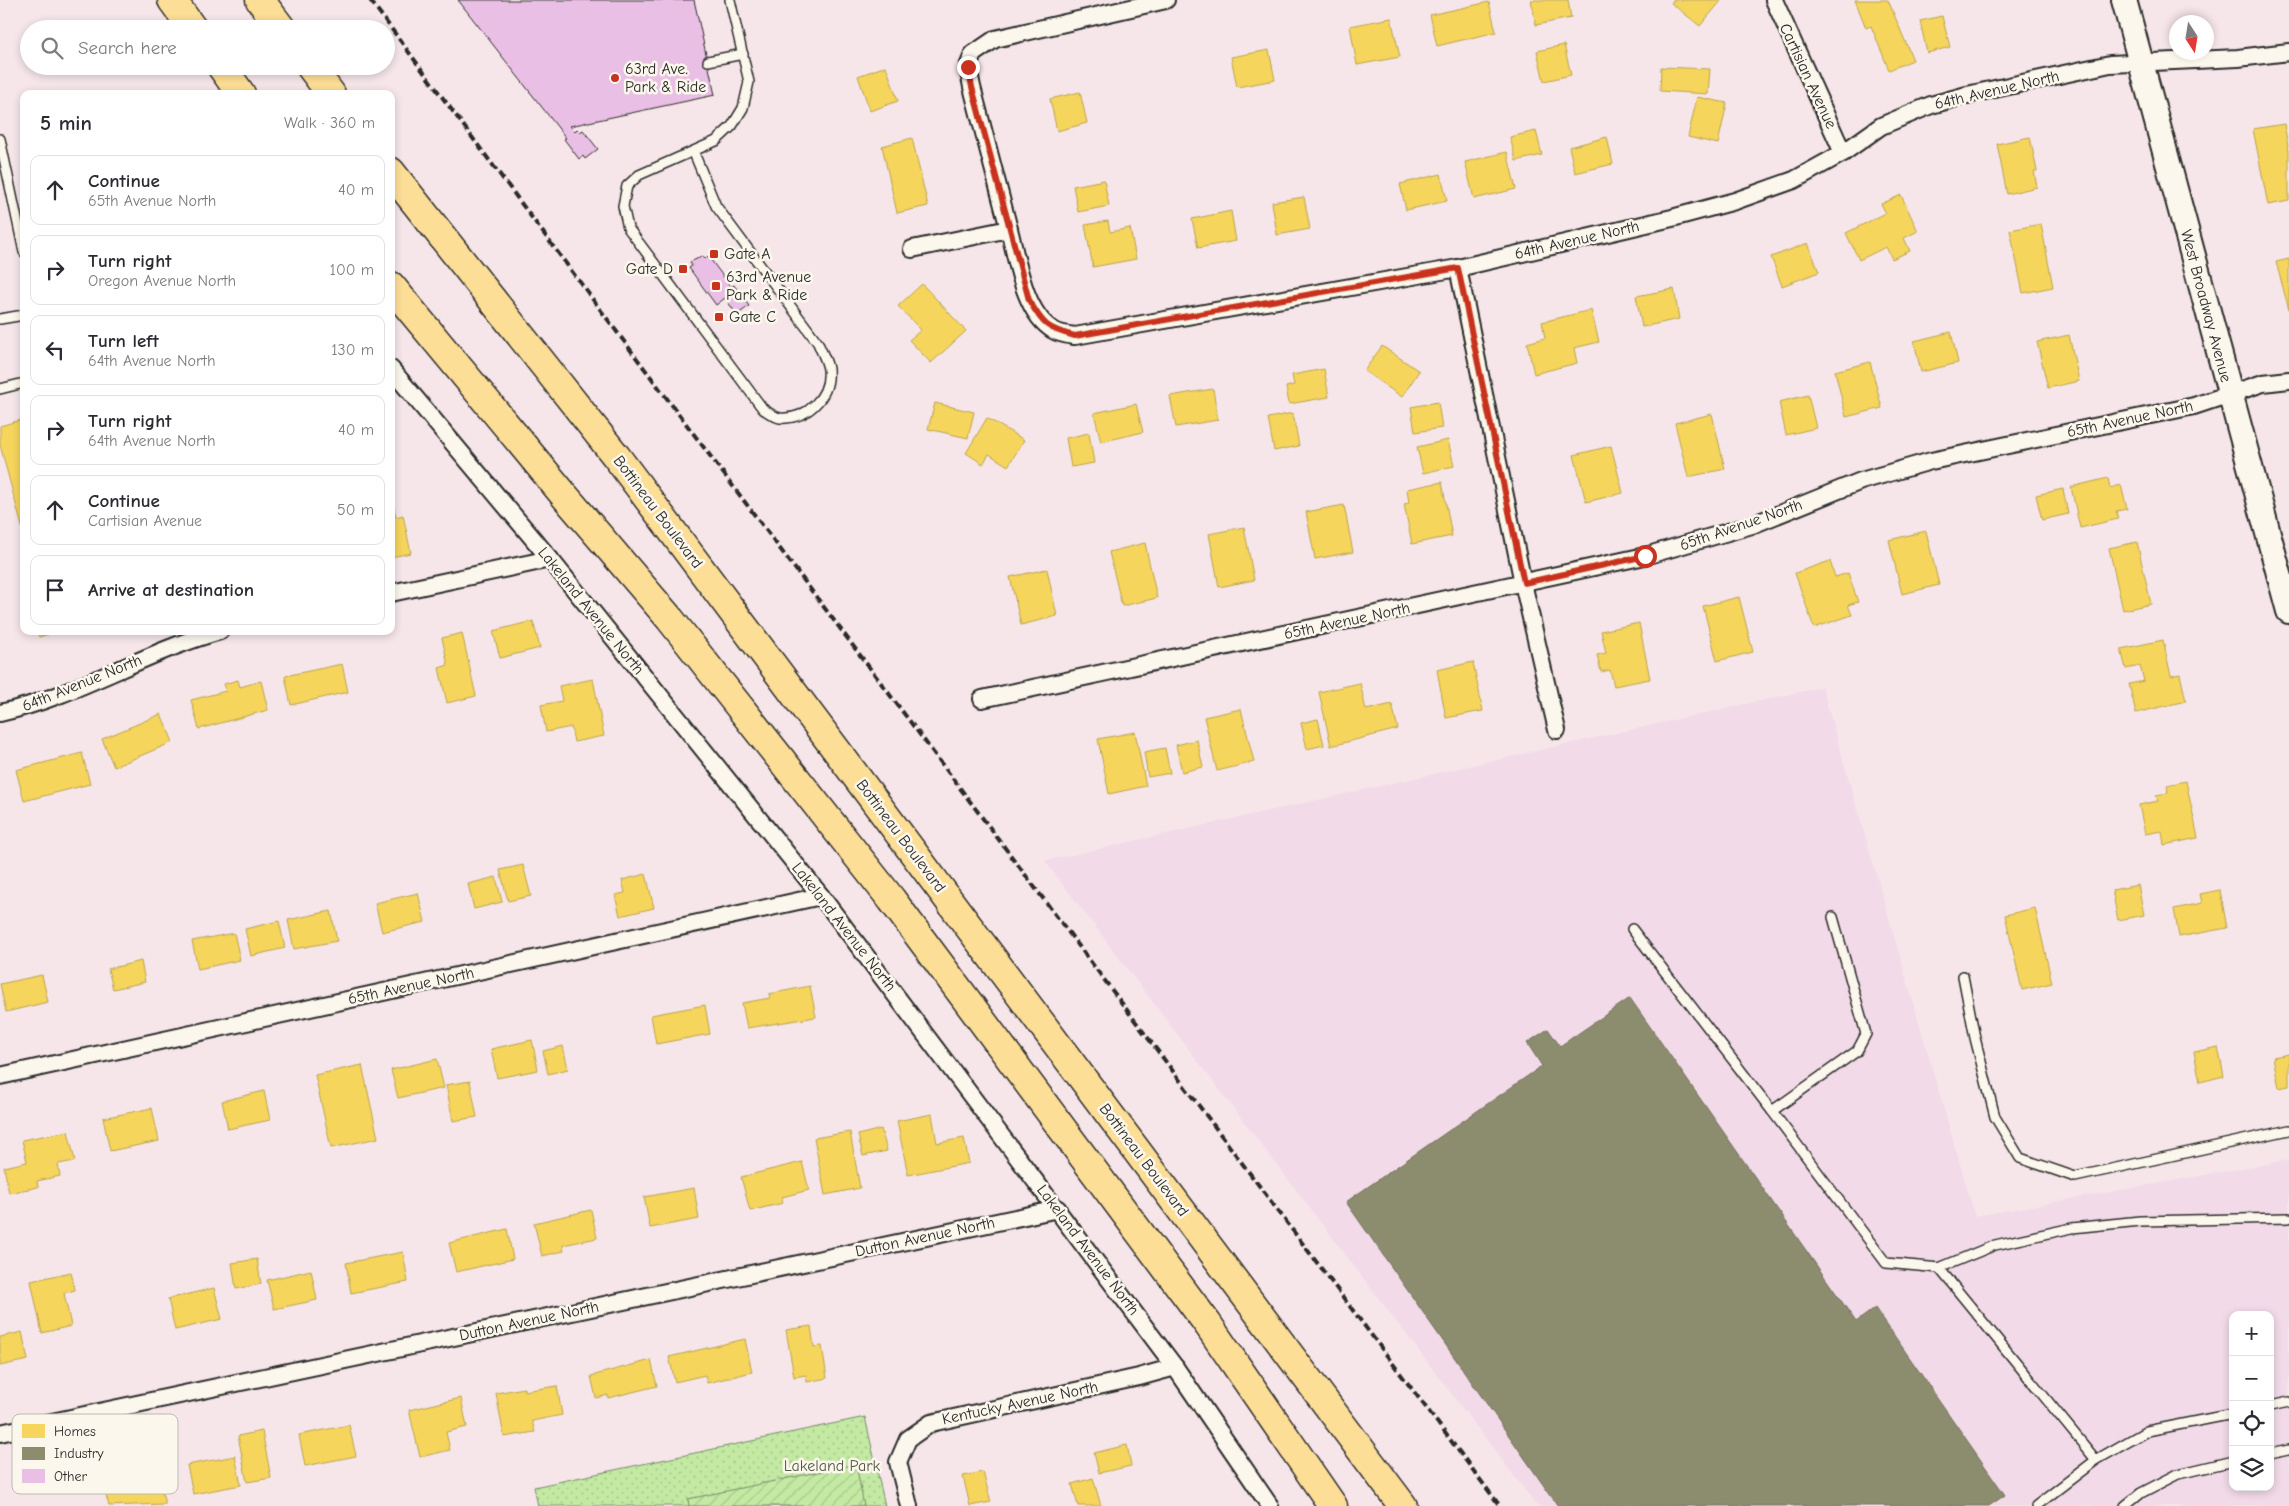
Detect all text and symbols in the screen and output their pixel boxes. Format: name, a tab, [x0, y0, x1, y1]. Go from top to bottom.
north arrow	[2169, 15, 2214, 60]
search box	[20, 20, 395, 75]
street label: Cartisian Avenue	[1776, 20, 1840, 132]
icon: search	[38, 34, 66, 62]
text: Search here	[78, 37, 177, 59]
route end	[957, 56, 980, 79]
place label: 63rd Ave. Park & Ride	[625, 60, 706, 96]
street label: 64th Avenue North	[1933, 67, 2061, 113]
marker: 63rd Ave. Park & Ride	[609, 72, 621, 84]
text: 5 min	[40, 111, 92, 135]
text: Walk · 360 m	[284, 114, 375, 132]
text: Continue	[88, 170, 160, 192]
icon: ahead	[41, 176, 69, 204]
text: 40 m	[338, 181, 374, 199]
text: 65th Avenue North	[88, 192, 216, 210]
street label: 64th Avenue North	[1513, 217, 1641, 263]
street label: West Broadway Avenue	[2177, 228, 2235, 384]
place label: Gate A	[724, 245, 770, 263]
marker: Gate A	[708, 248, 720, 260]
text: Turn right	[88, 250, 172, 272]
icon: right	[41, 256, 69, 284]
place label: Gate D	[626, 260, 673, 278]
text: 100 m	[330, 261, 374, 279]
marker: Gate D	[677, 263, 689, 275]
place label: 63rd Avenue Park & Ride	[726, 268, 811, 304]
text: Oregon Avenue North	[88, 272, 236, 290]
marker: 63rd Avenue Park & Ride	[710, 280, 722, 292]
place label: Gate C	[729, 308, 776, 326]
marker: Gate C	[713, 311, 725, 323]
text: Turn left	[88, 330, 159, 352]
icon: left	[41, 336, 69, 364]
text: 130 m	[331, 341, 374, 359]
text: 64th Avenue North	[88, 352, 215, 370]
street label: 65th Avenue North	[2065, 397, 2195, 441]
text: Turn right	[88, 410, 172, 432]
icon: right	[41, 416, 69, 444]
text: 40 m	[338, 421, 374, 439]
text: 64th Avenue North	[88, 432, 215, 450]
street label: Bottineau Boulevard	[610, 452, 706, 572]
text: Continue	[88, 490, 160, 512]
icon: ahead	[41, 496, 69, 524]
street label: 65th Avenue North	[1677, 496, 1805, 554]
text: 50 m	[337, 501, 374, 519]
text: Cartisian Avenue	[88, 512, 202, 530]
street label: Lakeland Avenue North	[534, 544, 648, 678]
route start	[1634, 545, 1657, 568]
icon: arrive	[41, 576, 69, 604]
text: Arrive at destination	[88, 579, 254, 601]
street label: 65th Avenue North	[1282, 599, 1412, 643]
street label: 64th Avenue North	[20, 651, 144, 715]
street label: Bottineau Boulevard	[853, 776, 949, 896]
street label: Lakeland Avenue North	[788, 859, 900, 995]
street label: 65th Avenue North	[346, 964, 476, 1008]
street label: Bottineau Boulevard	[1096, 1100, 1192, 1220]
street label: Lakeland Avenue North	[1033, 1181, 1143, 1319]
street label: Dutton Avenue North	[854, 1213, 996, 1261]
street label: Dutton Avenue North	[458, 1297, 600, 1345]
map controls	[2229, 1311, 2274, 1491]
button: +	[2229, 1311, 2274, 1356]
button: −	[2229, 1356, 2274, 1401]
street label: Kentucky Avenue North	[940, 1378, 1100, 1428]
button: locate	[2229, 1401, 2274, 1446]
legend	[12, 1414, 178, 1494]
text: Homes	[54, 1423, 96, 1440]
text: Industry	[54, 1445, 104, 1462]
button: layers	[2229, 1446, 2274, 1491]
park label: Lakeland Park	[784, 1457, 880, 1475]
text: Other	[54, 1468, 88, 1485]

